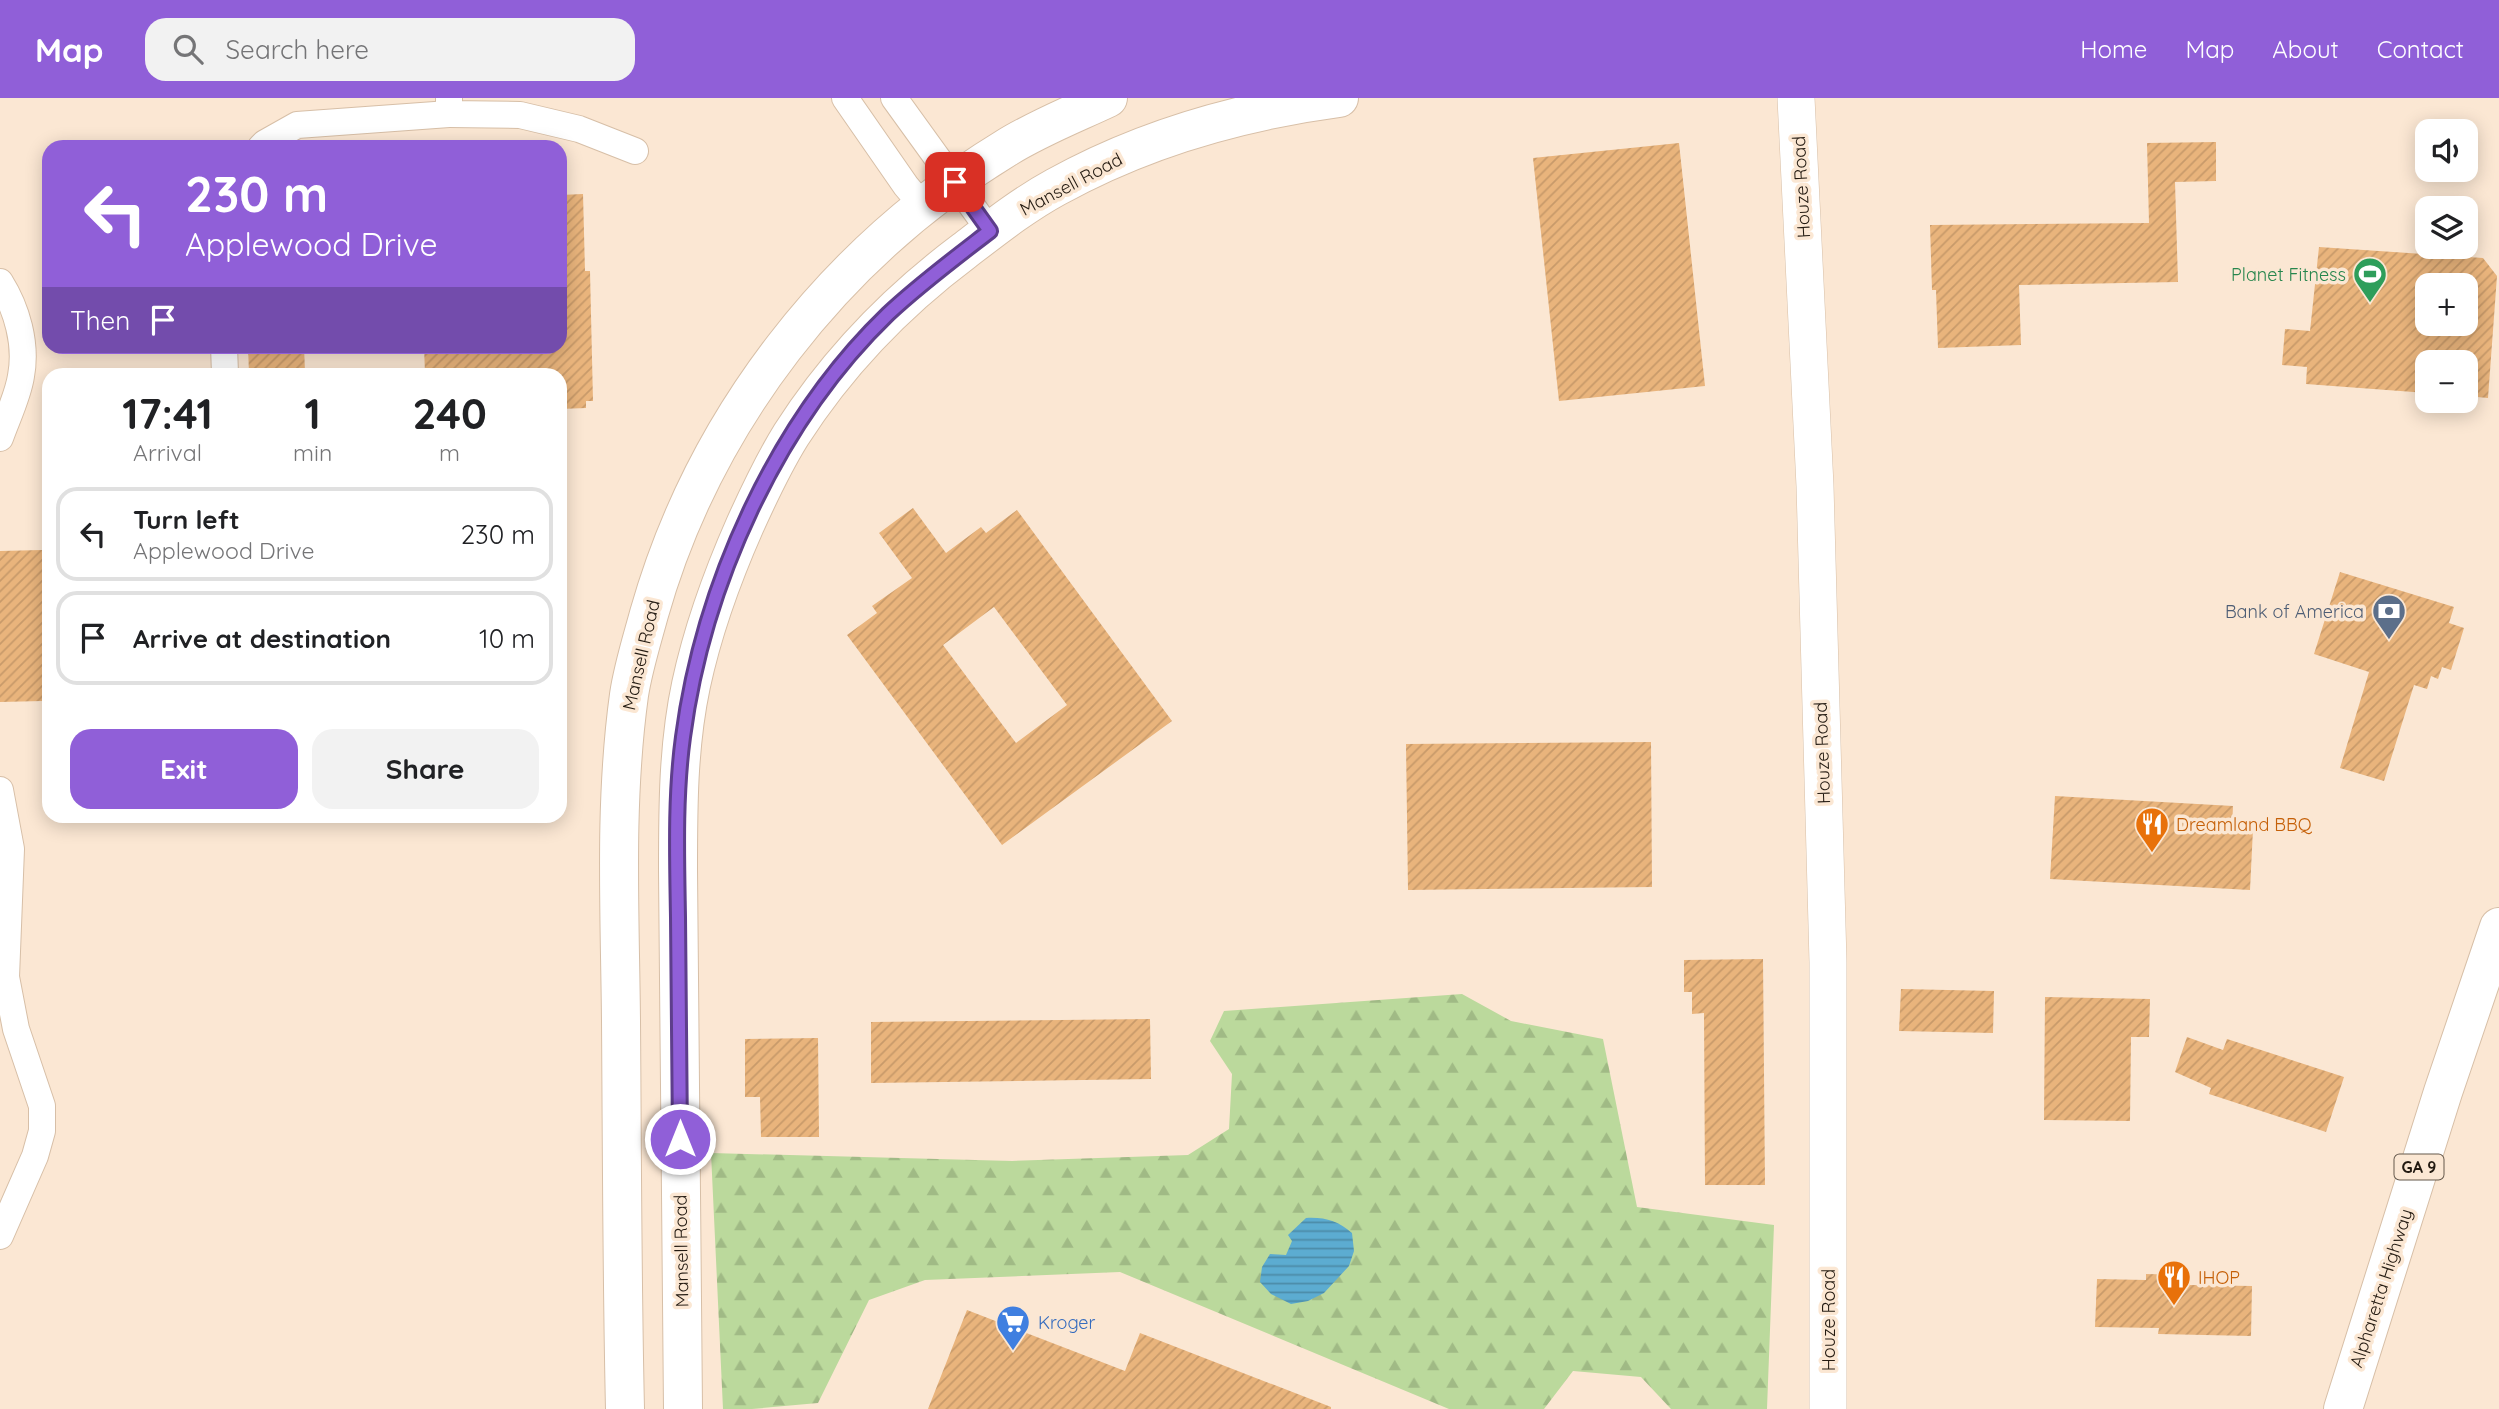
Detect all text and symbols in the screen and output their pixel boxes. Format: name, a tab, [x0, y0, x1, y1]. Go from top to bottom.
search box	[145, 18, 635, 81]
text: Map	[35, 29, 103, 70]
icon: search	[169, 30, 207, 68]
text: Search here	[225, 33, 369, 66]
text: Home	[2080, 34, 2147, 64]
text: Map	[2185, 34, 2234, 64]
text: About	[2272, 34, 2339, 64]
text: Contact	[2377, 34, 2464, 64]
map controls	[2415, 119, 2478, 413]
button: sound	[2415, 119, 2478, 182]
street label: Houze Road	[1787, 135, 1815, 239]
street label: Mansell Road	[1016, 147, 1126, 221]
pin	[925, 152, 985, 212]
text: 230 m	[185, 163, 328, 224]
icon: arrive	[936, 163, 974, 201]
icon: left	[70, 168, 161, 259]
button: layers	[2415, 196, 2478, 259]
text: Applewood Drive	[185, 224, 437, 264]
sports icon: Planet Fitness	[2351, 255, 2389, 304]
place label: Planet Fitness	[2231, 263, 2346, 286]
button: +	[2415, 273, 2478, 336]
icon: arrive	[144, 301, 182, 339]
text: Then	[70, 304, 130, 337]
button: −	[2415, 350, 2478, 413]
text: 17:41	[122, 387, 213, 440]
text: 1	[304, 387, 321, 440]
text: 240	[412, 387, 487, 440]
text: Arrival	[133, 438, 202, 467]
text: min	[293, 438, 332, 467]
text: m	[439, 438, 460, 467]
text: Turn left	[133, 503, 240, 536]
icon: left	[74, 515, 112, 553]
text: 230 m	[461, 518, 535, 551]
text: Applewood Drive	[133, 536, 314, 565]
bank icon: Bank of America	[2370, 592, 2408, 641]
street label: Mansell Road	[617, 598, 665, 712]
place label: Bank of America	[2225, 600, 2364, 623]
icon: arrive	[74, 619, 112, 657]
text: Arrive at destination	[133, 622, 391, 655]
text: 10 m	[479, 622, 535, 655]
street label: Houze Road	[1809, 701, 1835, 805]
button: Exit	[70, 729, 298, 809]
button: Share	[312, 729, 539, 809]
restaurant icon: Dreamland BBQ	[2133, 805, 2171, 854]
place label: Dreamland BBQ	[2176, 813, 2313, 836]
position arrow	[643, 1102, 717, 1176]
road number: GA 9	[2394, 1154, 2444, 1180]
street label: Mansell Road	[669, 1194, 693, 1308]
street label: Alpharetta Highway	[2344, 1206, 2418, 1370]
restaurant icon: IHOP	[2155, 1258, 2193, 1307]
place label: IHOP	[2198, 1266, 2240, 1289]
street label: Houze Road	[1817, 1269, 1840, 1371]
supermarket icon: Kroger	[994, 1303, 1032, 1352]
place label: Kroger	[1038, 1311, 1095, 1334]

